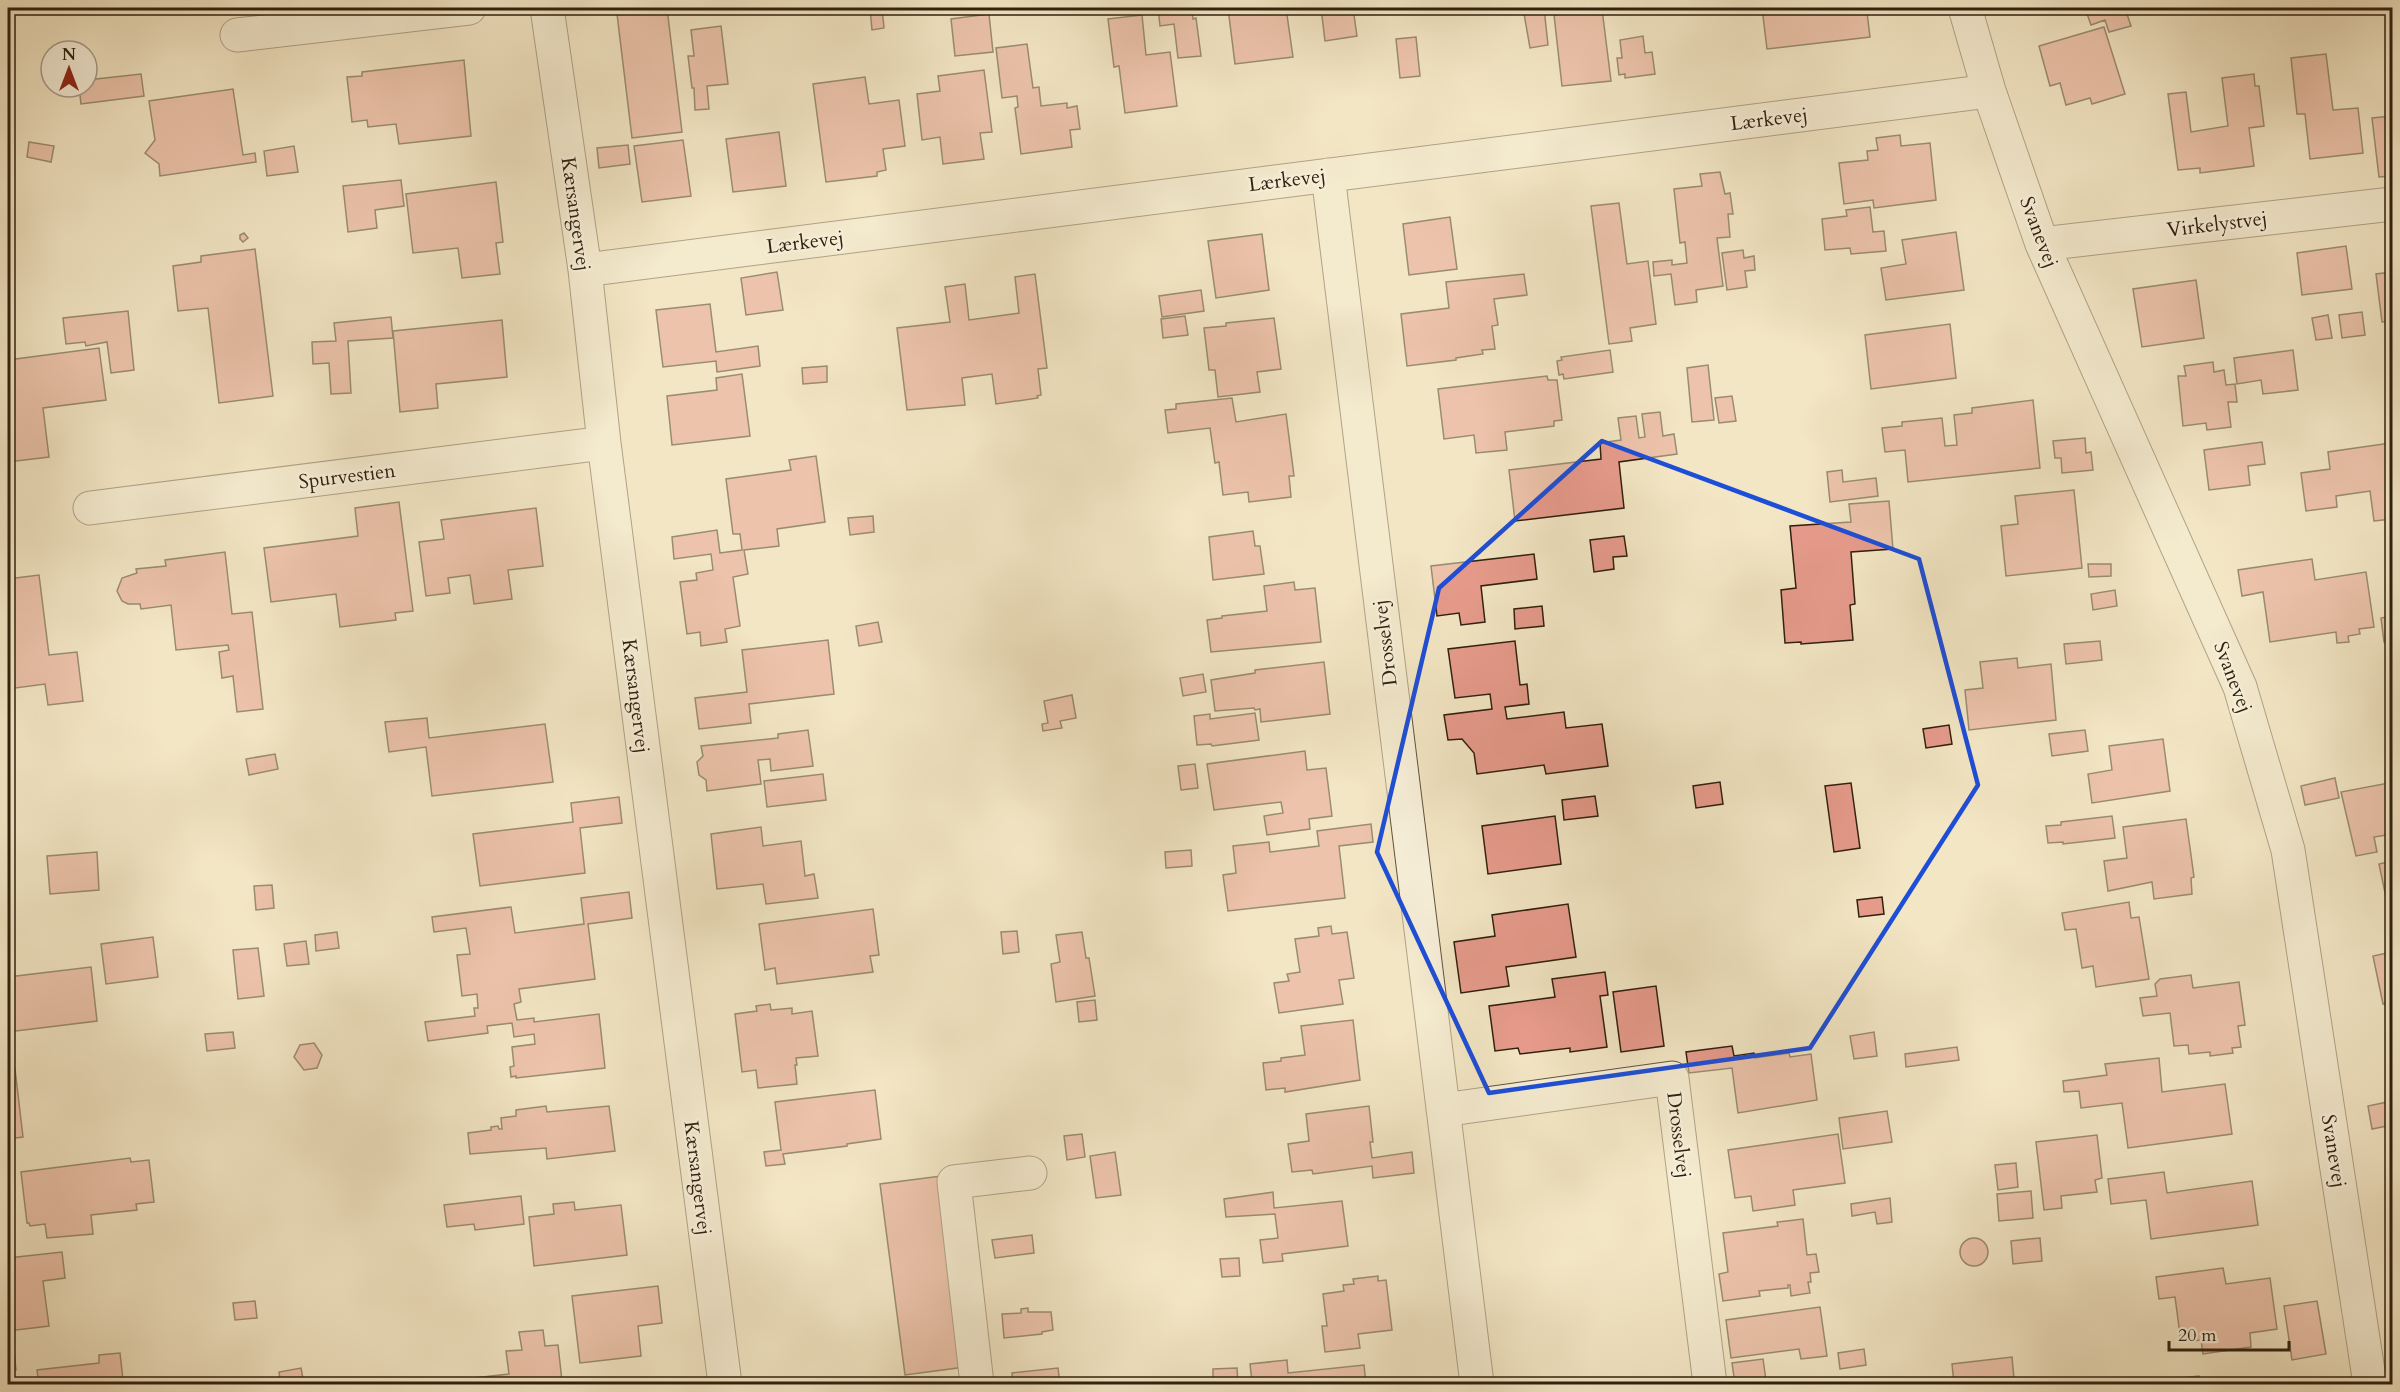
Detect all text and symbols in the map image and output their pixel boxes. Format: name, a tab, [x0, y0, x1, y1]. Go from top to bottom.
north arrow	[39, 39, 99, 99]
text: N	[62, 44, 76, 66]
street label: Lærkevej	[1729, 101, 1809, 137]
street label: Kærsangervej	[555, 155, 597, 273]
street label: Lærkevej	[1247, 162, 1327, 198]
street label: Svanevej	[2013, 193, 2065, 271]
street label: Virkelystvej	[2165, 204, 2269, 244]
street label: Lærkevej	[765, 224, 845, 260]
street label: Spurvestien	[297, 457, 398, 495]
street label: Drosselvej	[1366, 598, 1404, 688]
street label: Kærsangervej	[616, 637, 656, 755]
street label: Svanevej	[2207, 638, 2259, 716]
street label: Drosselvej	[1660, 1090, 1698, 1180]
street label: Svanevej	[2315, 1112, 2353, 1190]
street label: Kærsangervej	[678, 1119, 718, 1237]
scale bar	[2169, 1314, 2289, 1352]
text: 20 m	[2178, 1323, 2217, 1348]

